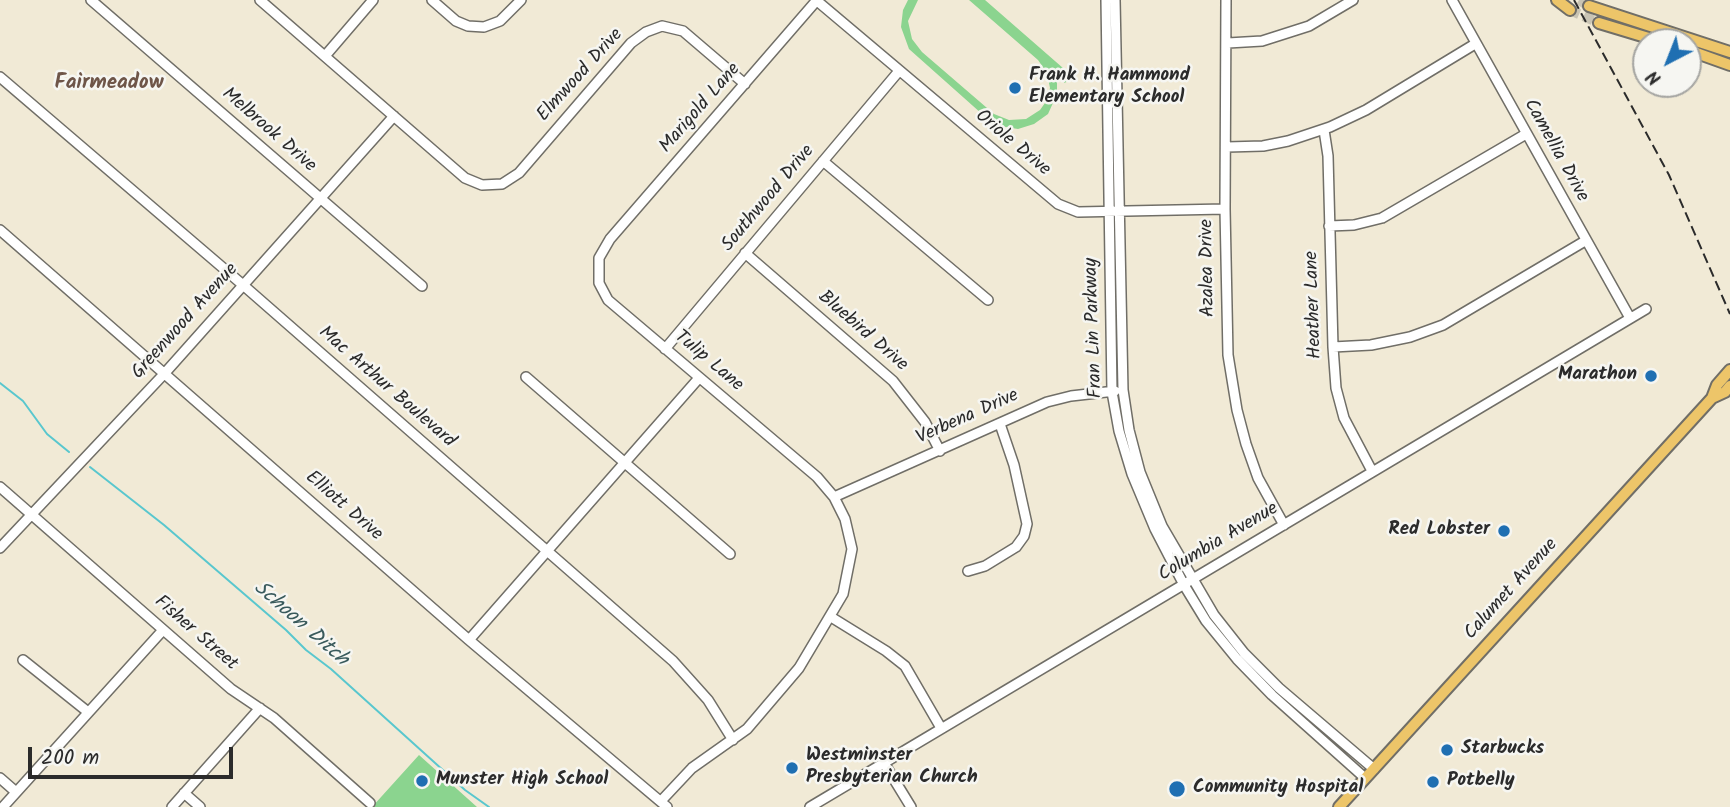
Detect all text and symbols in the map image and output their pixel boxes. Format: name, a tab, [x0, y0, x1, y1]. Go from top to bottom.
street label: Elmwood Drive	[533, 25, 629, 127]
north arrow	[1632, 28, 1702, 98]
street label: Marigold Lane	[656, 59, 746, 159]
text: N	[1640, 62, 1669, 92]
place label: Frank H. Hammond Elementary School	[1029, 66, 1190, 110]
district label: Fairmeadow	[54, 71, 164, 97]
marker: Frank H. Hammond Elementary School	[1007, 80, 1023, 96]
street label: Melbrook Drive	[216, 84, 320, 178]
street label: Camellia Drive	[1517, 96, 1593, 206]
street label: Oriole Drive	[970, 106, 1054, 182]
street label: Southwood Drive	[718, 141, 820, 257]
street label: Azalea Drive	[1197, 219, 1221, 317]
street label: Heather Lane	[1302, 251, 1328, 359]
street label: Fran Lin Parkway	[1081, 257, 1109, 399]
street label: Greenwood Avenue	[128, 259, 244, 385]
street label: Bluebird Drive	[812, 287, 912, 377]
street label: Mac Arthur Boulevard	[313, 322, 459, 454]
street label: Tulip Lane	[669, 327, 747, 397]
place label: Marathon	[1558, 365, 1637, 387]
marker: Marathon	[1643, 368, 1659, 384]
street label: Verbena Drive	[913, 385, 1023, 451]
street label: Elliott Drive	[299, 467, 387, 547]
street label: Columbia Avenue	[1155, 498, 1283, 588]
place label: Red Lobster	[1388, 520, 1490, 542]
marker: Red Lobster	[1496, 523, 1512, 539]
street label: Calumet Avenue	[1460, 535, 1564, 645]
water label: Schoon Ditch	[247, 577, 353, 673]
street label: Fisher Street	[149, 591, 241, 677]
scale bar	[32, 734, 236, 778]
place label: Starbucks	[1461, 739, 1544, 761]
text: 200 m	[41, 742, 99, 775]
marker: Starbucks	[1439, 742, 1455, 758]
place label: Westminster Presbyterian Church	[806, 746, 978, 790]
marker: Westminster Presbyterian Church	[784, 760, 800, 776]
place label: Munster High School	[436, 770, 608, 792]
place label: Potbelly	[1447, 771, 1515, 793]
marker: Munster High School	[414, 773, 430, 789]
marker: Potbelly	[1425, 774, 1441, 790]
place label: Community Hospital	[1193, 778, 1363, 800]
marker: Community Hospital	[1167, 779, 1187, 799]

